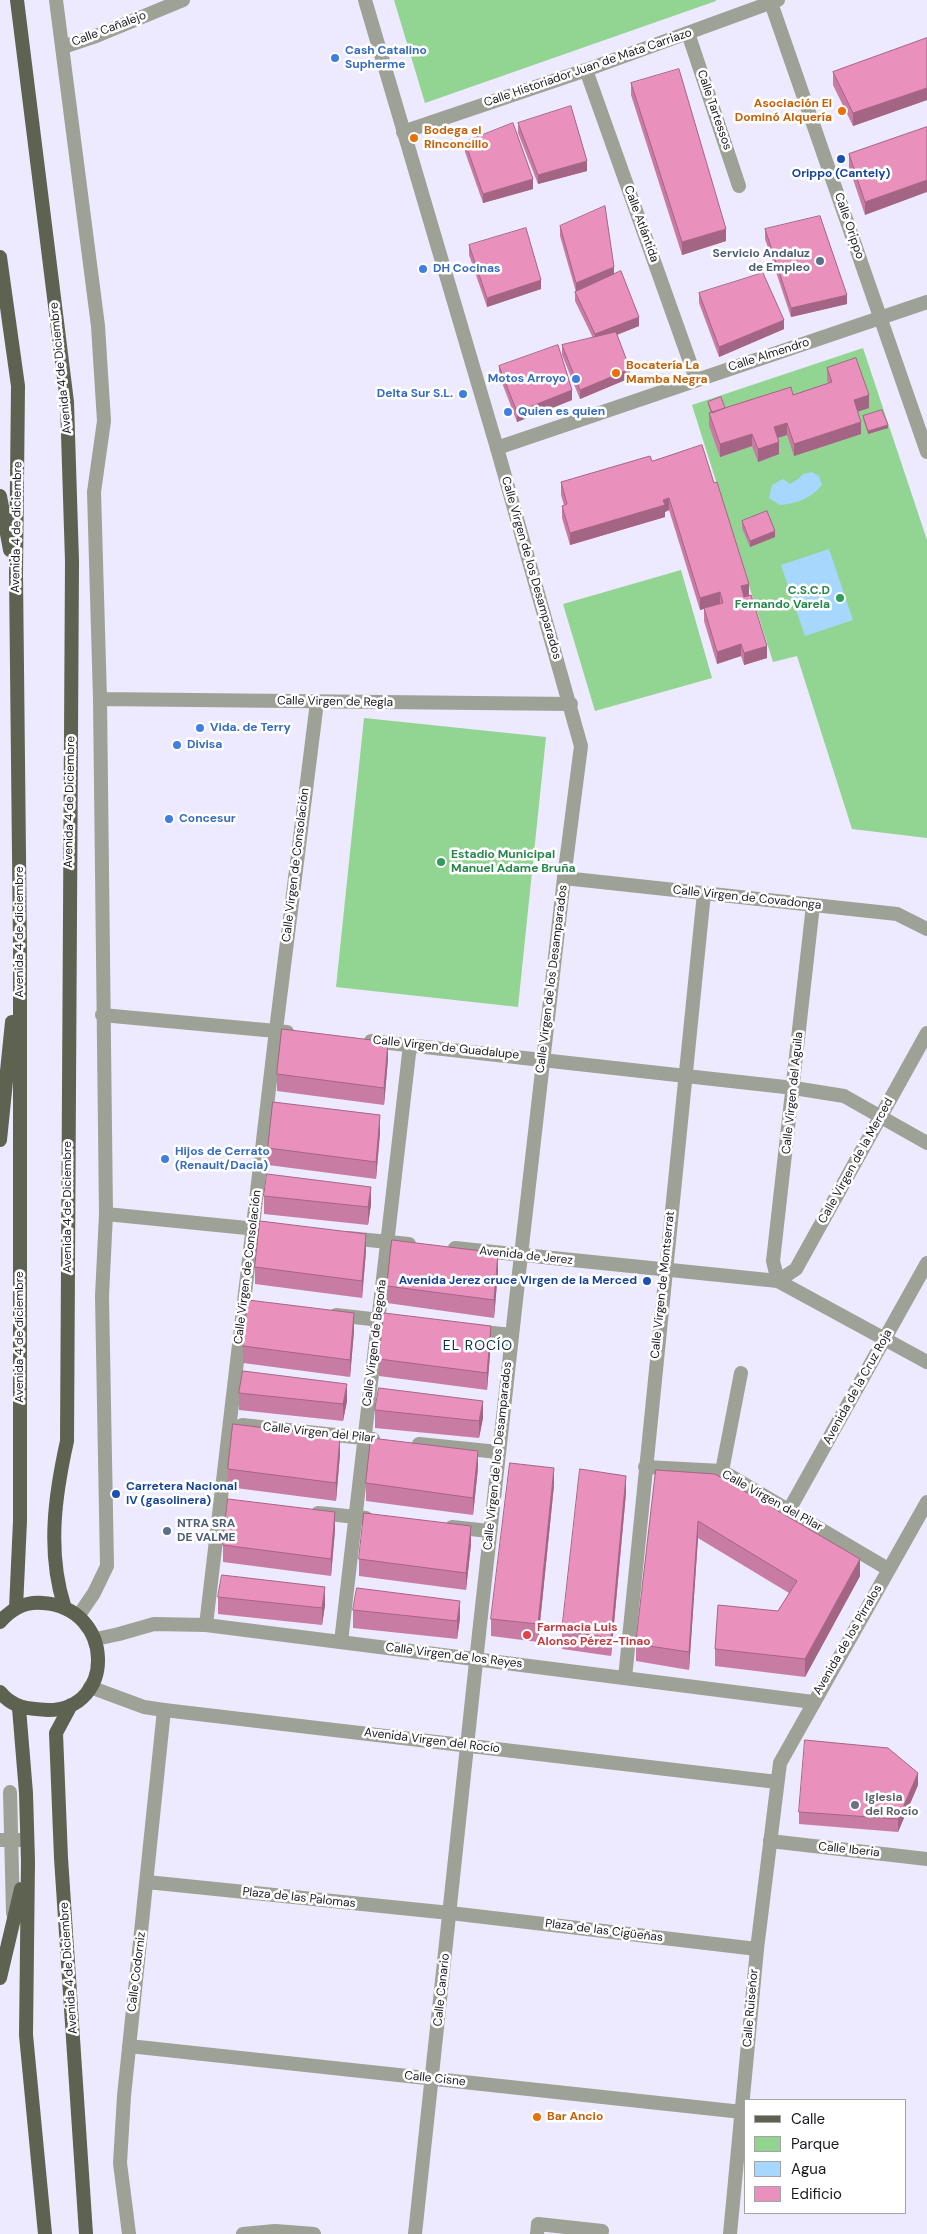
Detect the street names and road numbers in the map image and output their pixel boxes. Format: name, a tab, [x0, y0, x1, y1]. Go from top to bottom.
street label: Calle Cañalejo	[70, 8, 148, 50]
street label: Calle Historiador Juan de Mata Carriazo	[482, 26, 694, 110]
street label: Calle Tartessos	[694, 68, 734, 152]
street label: Calle Atlántida	[620, 184, 662, 264]
street label: Calle Orippo	[831, 191, 867, 261]
street label: Avenida 4 de Diciembre	[47, 302, 75, 434]
street label: Calle Almendro	[727, 335, 811, 375]
street label: Avenida 4 de diciembre	[9, 461, 25, 593]
street label: Calle Virgen de los Desamparados	[498, 475, 564, 661]
street label: Calle Virgen de Regla	[277, 694, 393, 710]
street label: Avenida 4 de Diciembre	[62, 736, 78, 868]
street label: Calle Virgen de Consolación	[279, 787, 313, 943]
street label: Avenida 4 de diciembre	[13, 866, 27, 998]
street label: Calle Virgen de Covadonga	[672, 883, 822, 913]
street label: Calle Virgen de los Desamparados	[533, 884, 571, 1074]
street label: Calle Virgen del Aguila	[779, 1031, 807, 1155]
street label: Calle Virgen de Guadalupe	[372, 1033, 520, 1063]
street label: Calle Virgen de la Merced	[815, 1096, 897, 1226]
street label: Avenida 4 de Diciembre	[61, 1141, 75, 1273]
street label: Calle Virgen de Consolación	[231, 1189, 265, 1345]
street label: Calle Virgen de Montserrat	[648, 1211, 678, 1359]
street label: Avenida de Jerez	[478, 1244, 574, 1268]
street label: Avenida 4 de diciembre	[13, 1271, 27, 1403]
street label: Calle Virgen de Begoña	[360, 1279, 390, 1407]
street label: Avenida de la Cruz Roja	[820, 1327, 896, 1447]
street label: Calle Virgen de los Desamparados	[481, 1361, 515, 1551]
street label: Calle Virgen del Pilar	[262, 1420, 376, 1446]
street label: Calle Virgen del Pilar	[719, 1467, 825, 1535]
street label: Avenida de los Pirralos	[811, 1582, 885, 1698]
street label: Calle Virgen de los Reyes	[385, 1640, 523, 1672]
street label: Avenida Virgen del Rocío	[363, 1726, 501, 1756]
street label: Calle Iberia	[818, 1840, 880, 1860]
street label: Plaza de las Palomas	[242, 1885, 356, 1911]
street label: Avenida 4 de Diciembre	[57, 1902, 81, 2034]
street label: Plaza de las Cigüeñas	[544, 1917, 664, 1945]
street label: Calle Codorniz	[125, 1931, 149, 2013]
street label: Calle Canario	[431, 1953, 453, 2027]
street label: Calle Ruiseñor	[740, 1968, 762, 2048]
street label: Calle Cisne	[404, 2069, 466, 2089]

